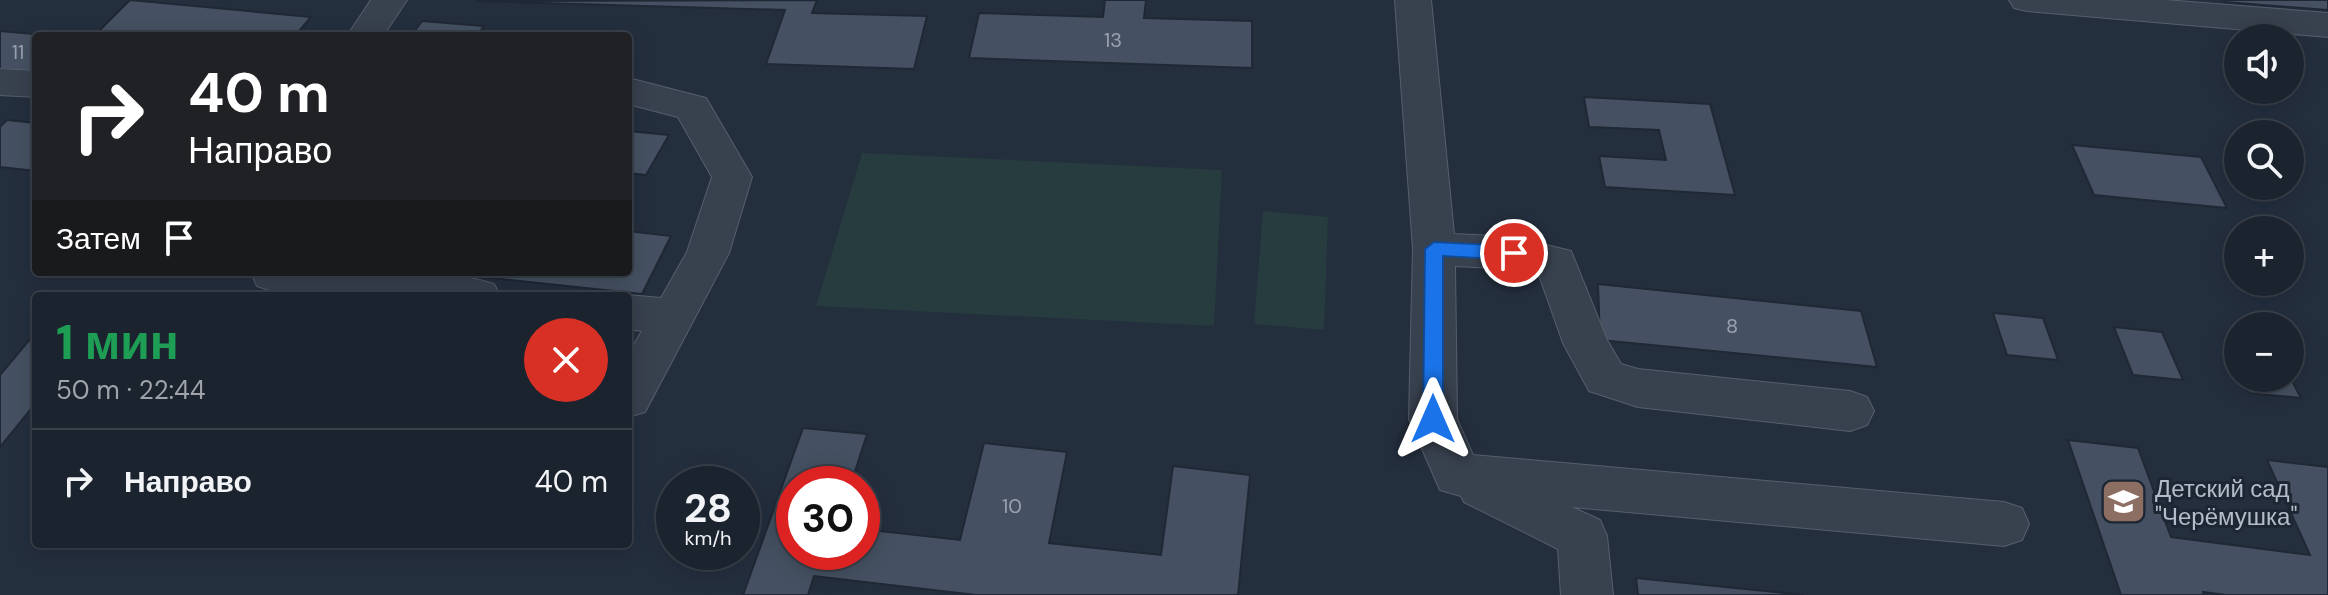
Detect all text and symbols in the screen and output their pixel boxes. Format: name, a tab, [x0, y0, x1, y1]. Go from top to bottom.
map controls	[2224, 24, 2304, 392]
button: sound	[2224, 24, 2304, 104]
house number: 13	[1104, 27, 1122, 53]
house number: 11	[12, 39, 24, 65]
text: 40 m	[188, 56, 330, 129]
icon: right	[56, 64, 160, 168]
button: search	[2224, 120, 2304, 200]
text: Направо	[188, 127, 332, 174]
icon: arrive	[157, 216, 201, 260]
button: +	[2224, 216, 2304, 296]
text: Затем	[56, 219, 141, 258]
pin	[1480, 219, 1548, 287]
icon: arrive	[1492, 231, 1536, 275]
text: 1 мин	[56, 311, 179, 374]
button: −	[2224, 312, 2304, 392]
house number: 8	[1726, 313, 1738, 339]
button: close	[524, 318, 608, 402]
text: 50 m · 22:44	[56, 373, 205, 407]
position arrow	[1391, 377, 1475, 461]
icon: right	[56, 459, 100, 503]
text: Направо	[124, 462, 252, 501]
text: 40 m	[535, 462, 608, 501]
speed limit sign: 30	[776, 466, 880, 570]
place label: Детский сад "Черёмушка"	[2155, 473, 2297, 532]
school or university icon: Детский сад "Черёмушка"	[2100, 478, 2148, 526]
text: 28	[684, 482, 732, 534]
house number: 10	[1002, 493, 1022, 519]
text: km/h	[684, 525, 732, 551]

